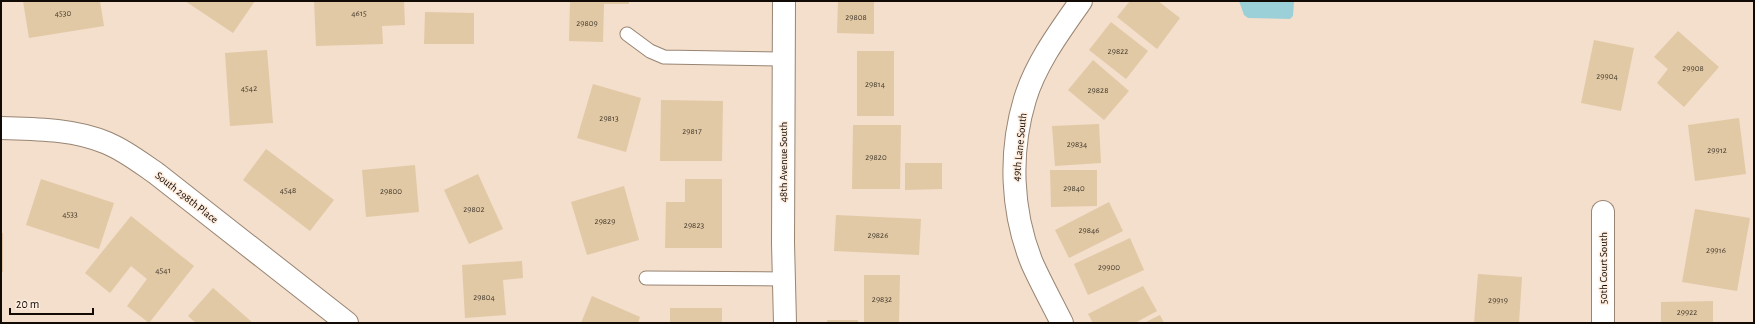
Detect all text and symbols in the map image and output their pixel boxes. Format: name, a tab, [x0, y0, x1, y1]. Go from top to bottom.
house number: 4530	[55, 9, 72, 18]
house number: 4615	[351, 9, 367, 18]
house number: 29808	[845, 13, 867, 22]
house number: 29809	[576, 19, 598, 28]
house number: 29822	[1108, 47, 1128, 56]
house number: 29908	[1682, 64, 1704, 73]
house number: 29904	[1596, 72, 1618, 81]
house number: 29814	[865, 80, 886, 89]
house number: 4542	[241, 84, 257, 93]
house number: 29828	[1088, 86, 1108, 95]
street label: 49th Lane South	[1010, 112, 1029, 182]
house number: 29813	[599, 114, 619, 123]
street label: 48th Avenue South	[778, 122, 789, 202]
house number: 29817	[682, 127, 702, 136]
house number: 29834	[1067, 140, 1088, 149]
house number: 29912	[1707, 146, 1727, 155]
house number: 29820	[865, 153, 887, 162]
street label: South 298th Place	[153, 170, 220, 225]
house number: 29840	[1063, 184, 1085, 193]
house number: 4548	[280, 186, 296, 195]
house number: 29800	[380, 187, 402, 196]
house number: 29802	[463, 205, 485, 214]
house number: 4533	[62, 210, 78, 219]
house number: 29829	[595, 217, 615, 226]
house number: 29823	[684, 221, 704, 230]
house number: 29846	[1078, 226, 1100, 235]
house number: 29826	[868, 231, 888, 240]
street label: 50th Court South	[1598, 232, 1609, 304]
house number: 29916	[1706, 246, 1726, 255]
house number: 29900	[1098, 263, 1120, 272]
house number: 4541	[155, 266, 171, 275]
scale bar	[10, 290, 93, 316]
house number: 29804	[473, 293, 495, 302]
house number: 29832	[872, 295, 892, 304]
house number: 29919	[1488, 296, 1508, 305]
text: 20 m	[16, 298, 39, 310]
house number: 29922	[1677, 308, 1697, 317]

